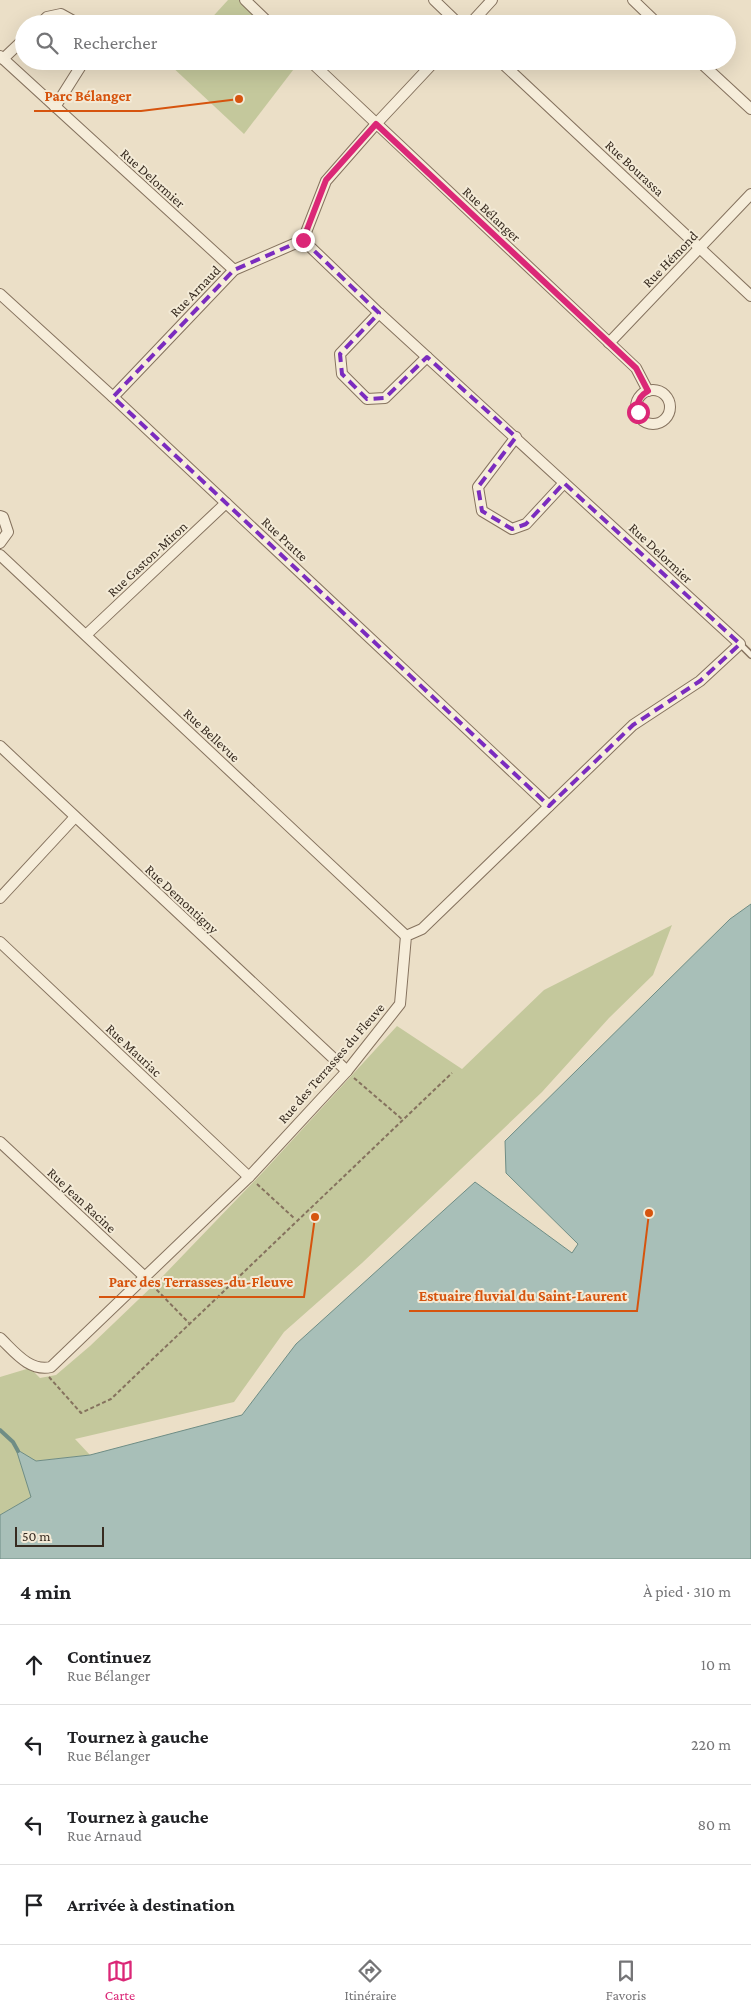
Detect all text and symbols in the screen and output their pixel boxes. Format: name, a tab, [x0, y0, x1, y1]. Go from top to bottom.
search box	[15, 15, 736, 70]
icon: search	[33, 29, 61, 57]
text: Rechercher	[73, 32, 157, 53]
callout: Parc Bélanger	[34, 81, 141, 111]
text: Parc Bélanger	[44, 88, 132, 104]
street label: Rue Bourassa	[602, 137, 668, 200]
street label: Rue Delormier	[118, 145, 188, 211]
street label: Rue Bélanger	[460, 183, 524, 245]
street label: Rue Hémond	[639, 227, 701, 291]
route end	[292, 229, 315, 252]
street label: Rue Arnaud	[166, 261, 224, 320]
route start	[627, 401, 650, 424]
street label: Rue Pratte	[259, 514, 311, 564]
street label: Rue Gaston-Miron	[104, 518, 191, 600]
street label: Rue Delormier	[626, 520, 696, 586]
street label: Rue Bellevue	[181, 705, 243, 765]
street label: Rue Demontigny	[142, 861, 222, 937]
street label: Rue des Terrasses du Fleuve	[274, 1000, 388, 1126]
street label: Rue Mauriac	[103, 1020, 165, 1080]
street label: Rue Jean Racine	[44, 1164, 120, 1236]
callout: Parc des Terrasses-du-Fleuve	[99, 1267, 304, 1297]
text: Parc des Terrasses-du-Fleuve	[109, 1274, 293, 1290]
callout: Estuaire fluvial du Saint-Laurent	[409, 1281, 637, 1311]
text: Estuaire fluvial du Saint-Laurent	[419, 1288, 628, 1304]
scale bar	[15, 1524, 104, 1547]
text: 50 m	[22, 1528, 50, 1544]
text: 4 min	[20, 1580, 71, 1604]
text: À pied · 310 m	[643, 1583, 731, 1600]
text: Continuez	[67, 1646, 151, 1667]
icon: ahead	[20, 1651, 48, 1679]
text: 10 m	[701, 1656, 731, 1673]
text: Rue Bélanger	[67, 1667, 151, 1684]
text: Tournez à gauche	[67, 1726, 209, 1747]
icon: left	[20, 1731, 48, 1759]
text: 220 m	[691, 1736, 731, 1753]
text: Rue Bélanger	[67, 1747, 151, 1764]
text: Tournez à gauche	[67, 1806, 209, 1827]
icon: left	[20, 1811, 48, 1839]
text: 80 m	[697, 1816, 731, 1833]
text: Rue Arnaud	[67, 1827, 142, 1844]
icon: arrive	[20, 1891, 48, 1919]
text: Arrivée à destination	[67, 1894, 235, 1915]
tab: Carte	[105, 1957, 135, 2003]
tab: Itinéraire	[345, 1957, 396, 2003]
tab: Favoris	[606, 1957, 646, 2003]

